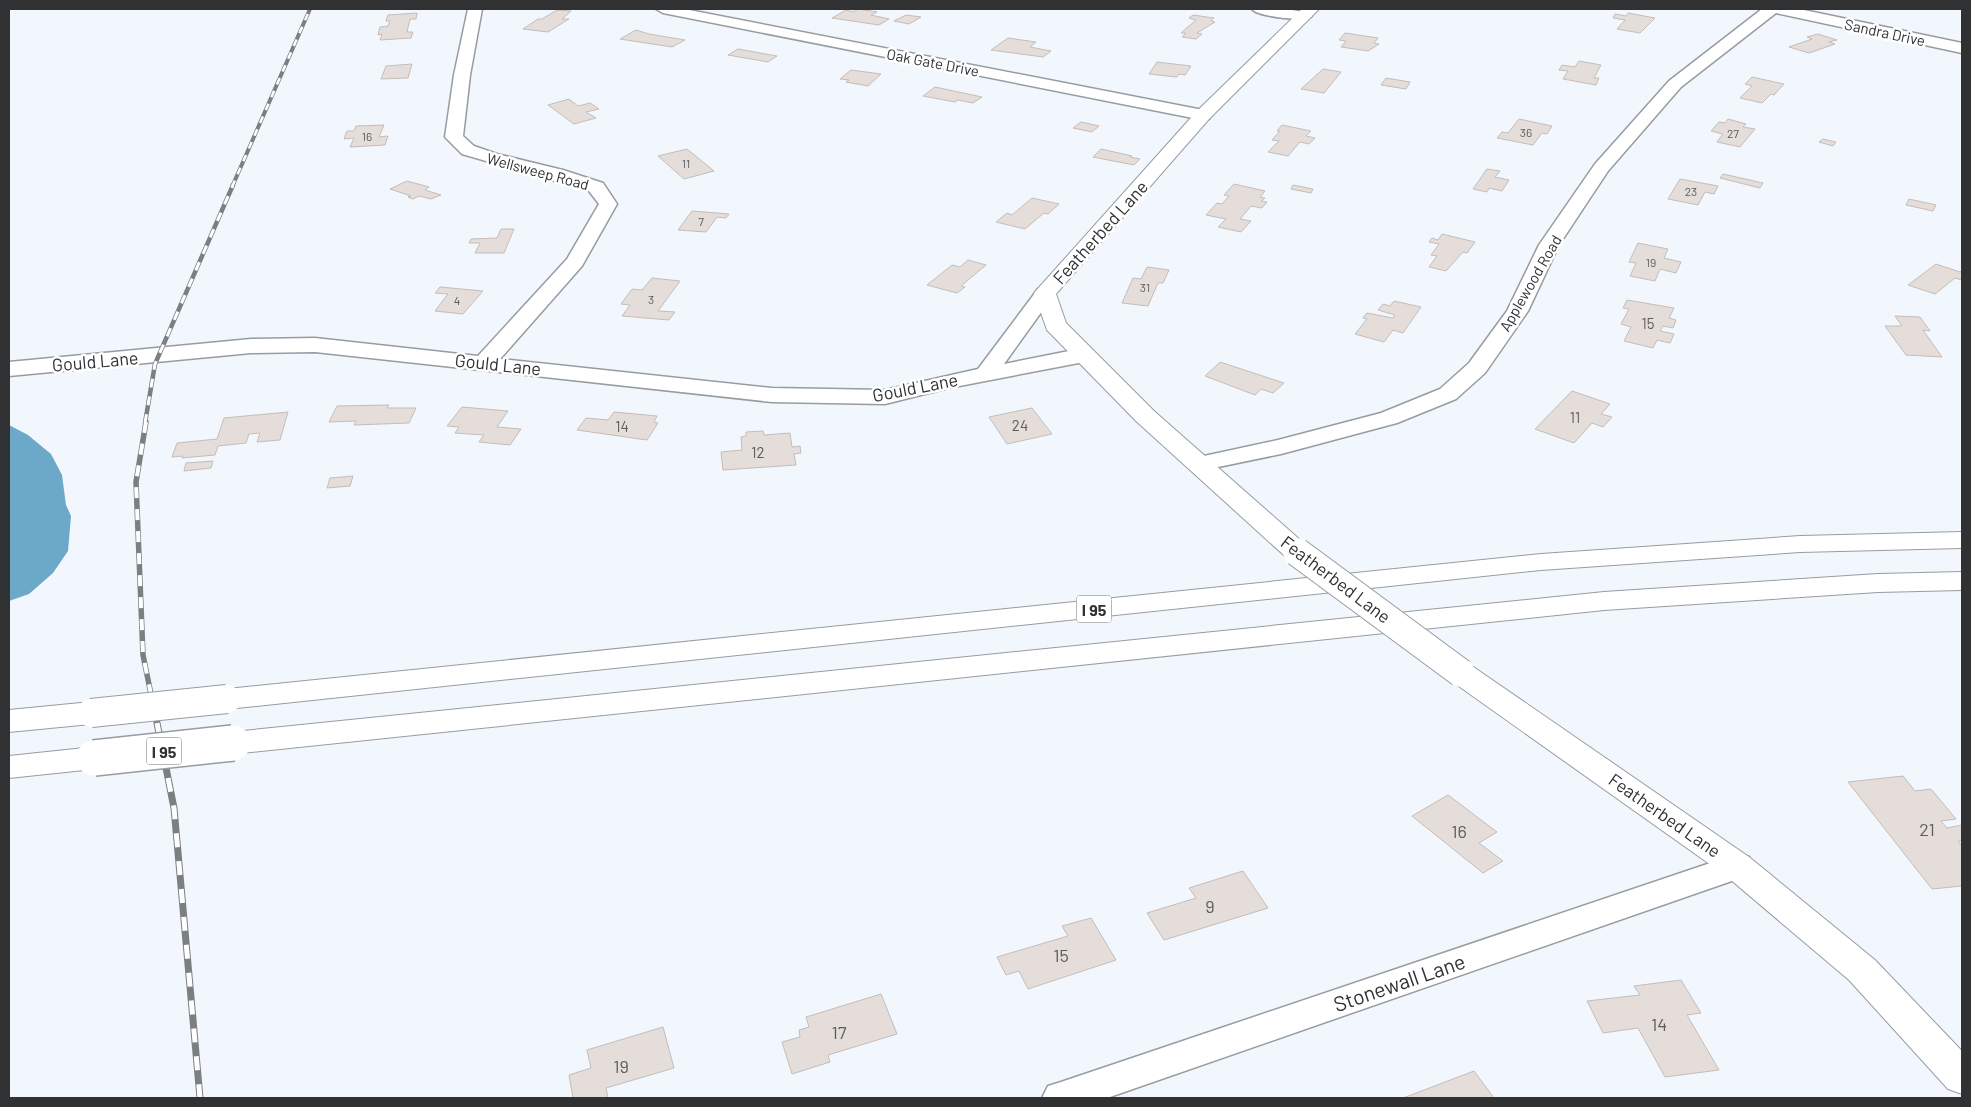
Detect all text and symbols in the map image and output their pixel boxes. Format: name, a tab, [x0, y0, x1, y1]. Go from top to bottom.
street label: Sandra Drive	[1843, 15, 1927, 49]
street label: Oak Gate Drive	[885, 44, 981, 80]
house number: 36	[1520, 125, 1532, 139]
house number: 27	[1727, 126, 1739, 140]
house number: 16	[362, 129, 372, 143]
street label: Wellsweep Road	[485, 149, 591, 193]
house number: 11	[682, 156, 690, 170]
street label: Featherbed Lane	[1048, 176, 1152, 288]
house number: 23	[1685, 184, 1697, 198]
house number: 7	[698, 214, 704, 228]
street label: Applewood Road	[1495, 232, 1565, 334]
house number: 19	[1646, 255, 1656, 269]
house number: 31	[1140, 280, 1150, 294]
house number: 3	[648, 292, 654, 306]
house number: 4	[454, 293, 460, 307]
house number: 15	[1642, 314, 1654, 332]
street label: Gould Lane	[51, 346, 139, 376]
street label: Gould Lane	[454, 349, 542, 379]
street label: Gould Lane	[870, 368, 960, 406]
house number: 11	[1570, 408, 1580, 426]
house number: 24	[1012, 416, 1028, 434]
house number: 14	[615, 417, 629, 435]
house number: 12	[751, 443, 765, 461]
street label: Featherbed Lane	[1277, 531, 1395, 627]
road number: I 95	[1076, 596, 1112, 622]
road number: I 95	[146, 738, 182, 764]
street label: Featherbed Lane	[1605, 768, 1725, 862]
house number: 21	[1919, 818, 1935, 840]
house number: 16	[1451, 820, 1467, 842]
house number: 9	[1205, 895, 1215, 917]
house number: 15	[1053, 944, 1069, 966]
street label: Stonewall Lane	[1330, 948, 1468, 1016]
house number: 14	[1651, 1013, 1667, 1035]
house number: 17	[832, 1021, 847, 1043]
house number: 19	[613, 1055, 629, 1077]

